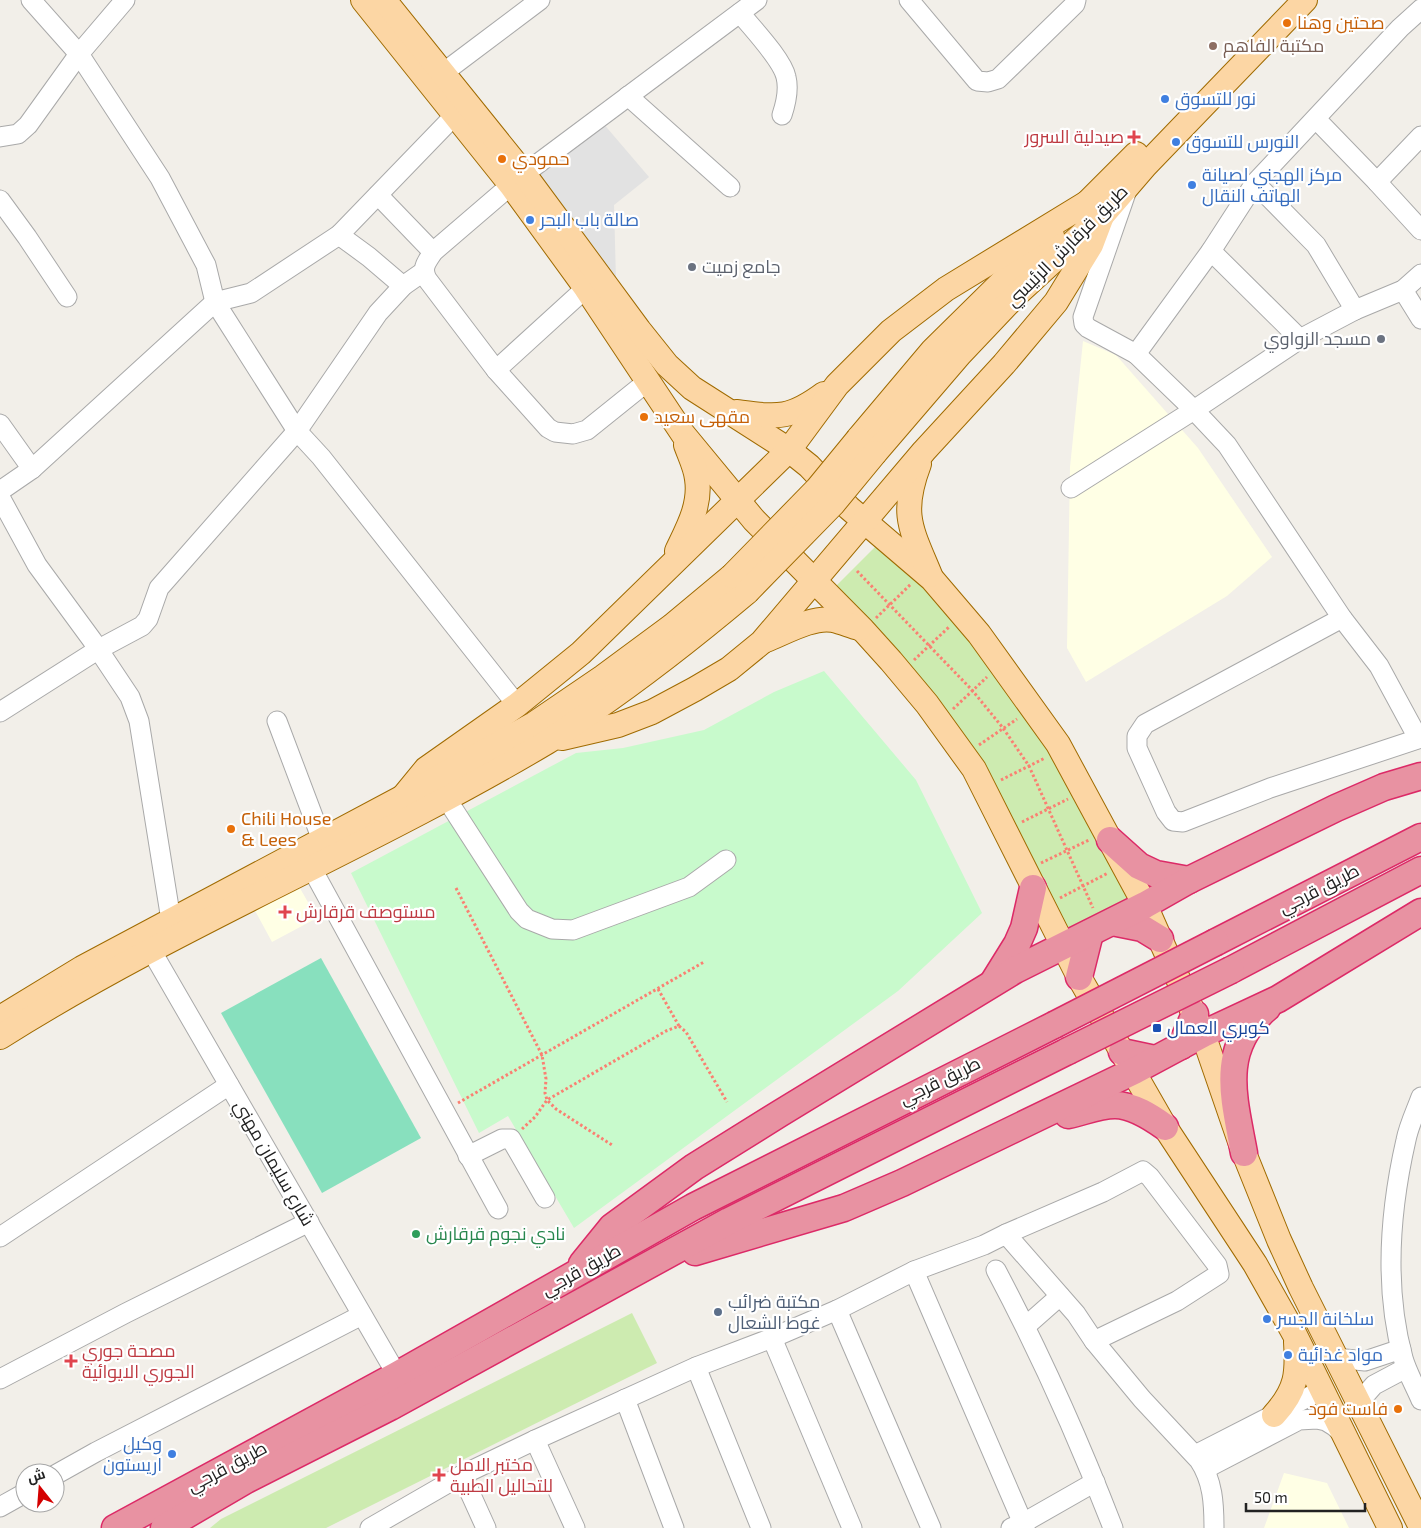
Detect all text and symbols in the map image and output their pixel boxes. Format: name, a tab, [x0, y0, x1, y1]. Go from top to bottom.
place label: صحتين وهنا	[1297, 11, 1385, 34]
marker: صحتين وهنا	[1281, 17, 1293, 29]
place label: مكتبة الفاهم	[1223, 34, 1324, 58]
marker: مكتبة الفاهم	[1207, 40, 1219, 52]
place label: نور للتسوق	[1175, 87, 1256, 111]
marker: نور للتسوق	[1159, 93, 1171, 105]
place label: صيدلية السرور	[1024, 125, 1124, 148]
place label: النورس للتسوق	[1186, 130, 1299, 154]
marker: صيدلية السرور	[1128, 131, 1140, 143]
marker: النورس للتسوق	[1170, 136, 1182, 148]
place label: حمودي	[512, 147, 569, 173]
marker: حمودي	[496, 153, 508, 165]
place label: مركز الهجني لصيانة الهاتف النقال	[1202, 163, 1342, 207]
marker: مركز الهجني لصيانة الهاتف النقال	[1186, 179, 1198, 191]
street label: طريق قرقارش الرئيسي	[1001, 180, 1134, 313]
place label: صالة باب البحر	[539, 208, 639, 231]
marker: صالة باب البحر	[524, 214, 536, 226]
place label: جامع زميت	[702, 255, 781, 279]
marker: جامع زميت	[686, 261, 698, 273]
place label: مسجد الزواوي	[1264, 327, 1371, 353]
marker: مسجد الزواوي	[1375, 333, 1387, 345]
place label: مقهى سعيد	[654, 405, 750, 428]
marker: مقهى سعيد	[638, 411, 650, 423]
place label: Chili House & Lees	[241, 807, 331, 850]
marker: Chili House & Lees	[225, 823, 237, 835]
street label: طريق قرجي	[1275, 858, 1364, 921]
place label: مستوصف قرقارش	[296, 900, 436, 923]
marker: مستوصف قرقارش	[278, 905, 292, 919]
place label: كوبري العمال	[1167, 1016, 1270, 1042]
marker: كوبري العمال	[1151, 1022, 1163, 1034]
street label: طريق قرجي	[895, 1051, 985, 1113]
street label: شارع سليمان مهني	[227, 1096, 320, 1231]
place label: نادي نجوم قرقارش	[426, 1222, 565, 1248]
marker: نادي نجوم قرقارش	[410, 1228, 422, 1240]
street label: طريق قرجي	[537, 1238, 626, 1303]
place label: مكتبة ضرائب غوط الشعال	[728, 1290, 821, 1334]
marker: مكتبة ضرائب غوط الشعال	[712, 1306, 724, 1318]
place label: سلخانة الجسر	[1276, 1307, 1374, 1330]
marker: سلخانة الجسر	[1261, 1313, 1273, 1325]
place label: مصحة جوري الجوري الايوائية	[82, 1339, 195, 1386]
place label: مواد غذائية	[1298, 1343, 1383, 1366]
marker: مواد غذائية	[1282, 1349, 1294, 1361]
marker: مصحة جوري الجوري الايوائية	[64, 1354, 78, 1368]
place label: فاست فود	[1308, 1397, 1388, 1420]
marker: فاست فود	[1392, 1403, 1404, 1415]
place label: وكيل اريستون	[103, 1432, 162, 1476]
street label: طريق قرجي	[183, 1436, 272, 1500]
marker: وكيل اريستون	[166, 1448, 178, 1460]
place label: مختبر الامل للتحاليل الطبية	[450, 1453, 553, 1497]
north arrow	[15, 1463, 65, 1513]
text: ش	[25, 1464, 47, 1487]
marker: مختبر الامل للتحاليل الطبية	[432, 1468, 446, 1482]
scale bar	[1246, 1480, 1365, 1512]
text: 50 m	[1254, 1488, 1288, 1506]

